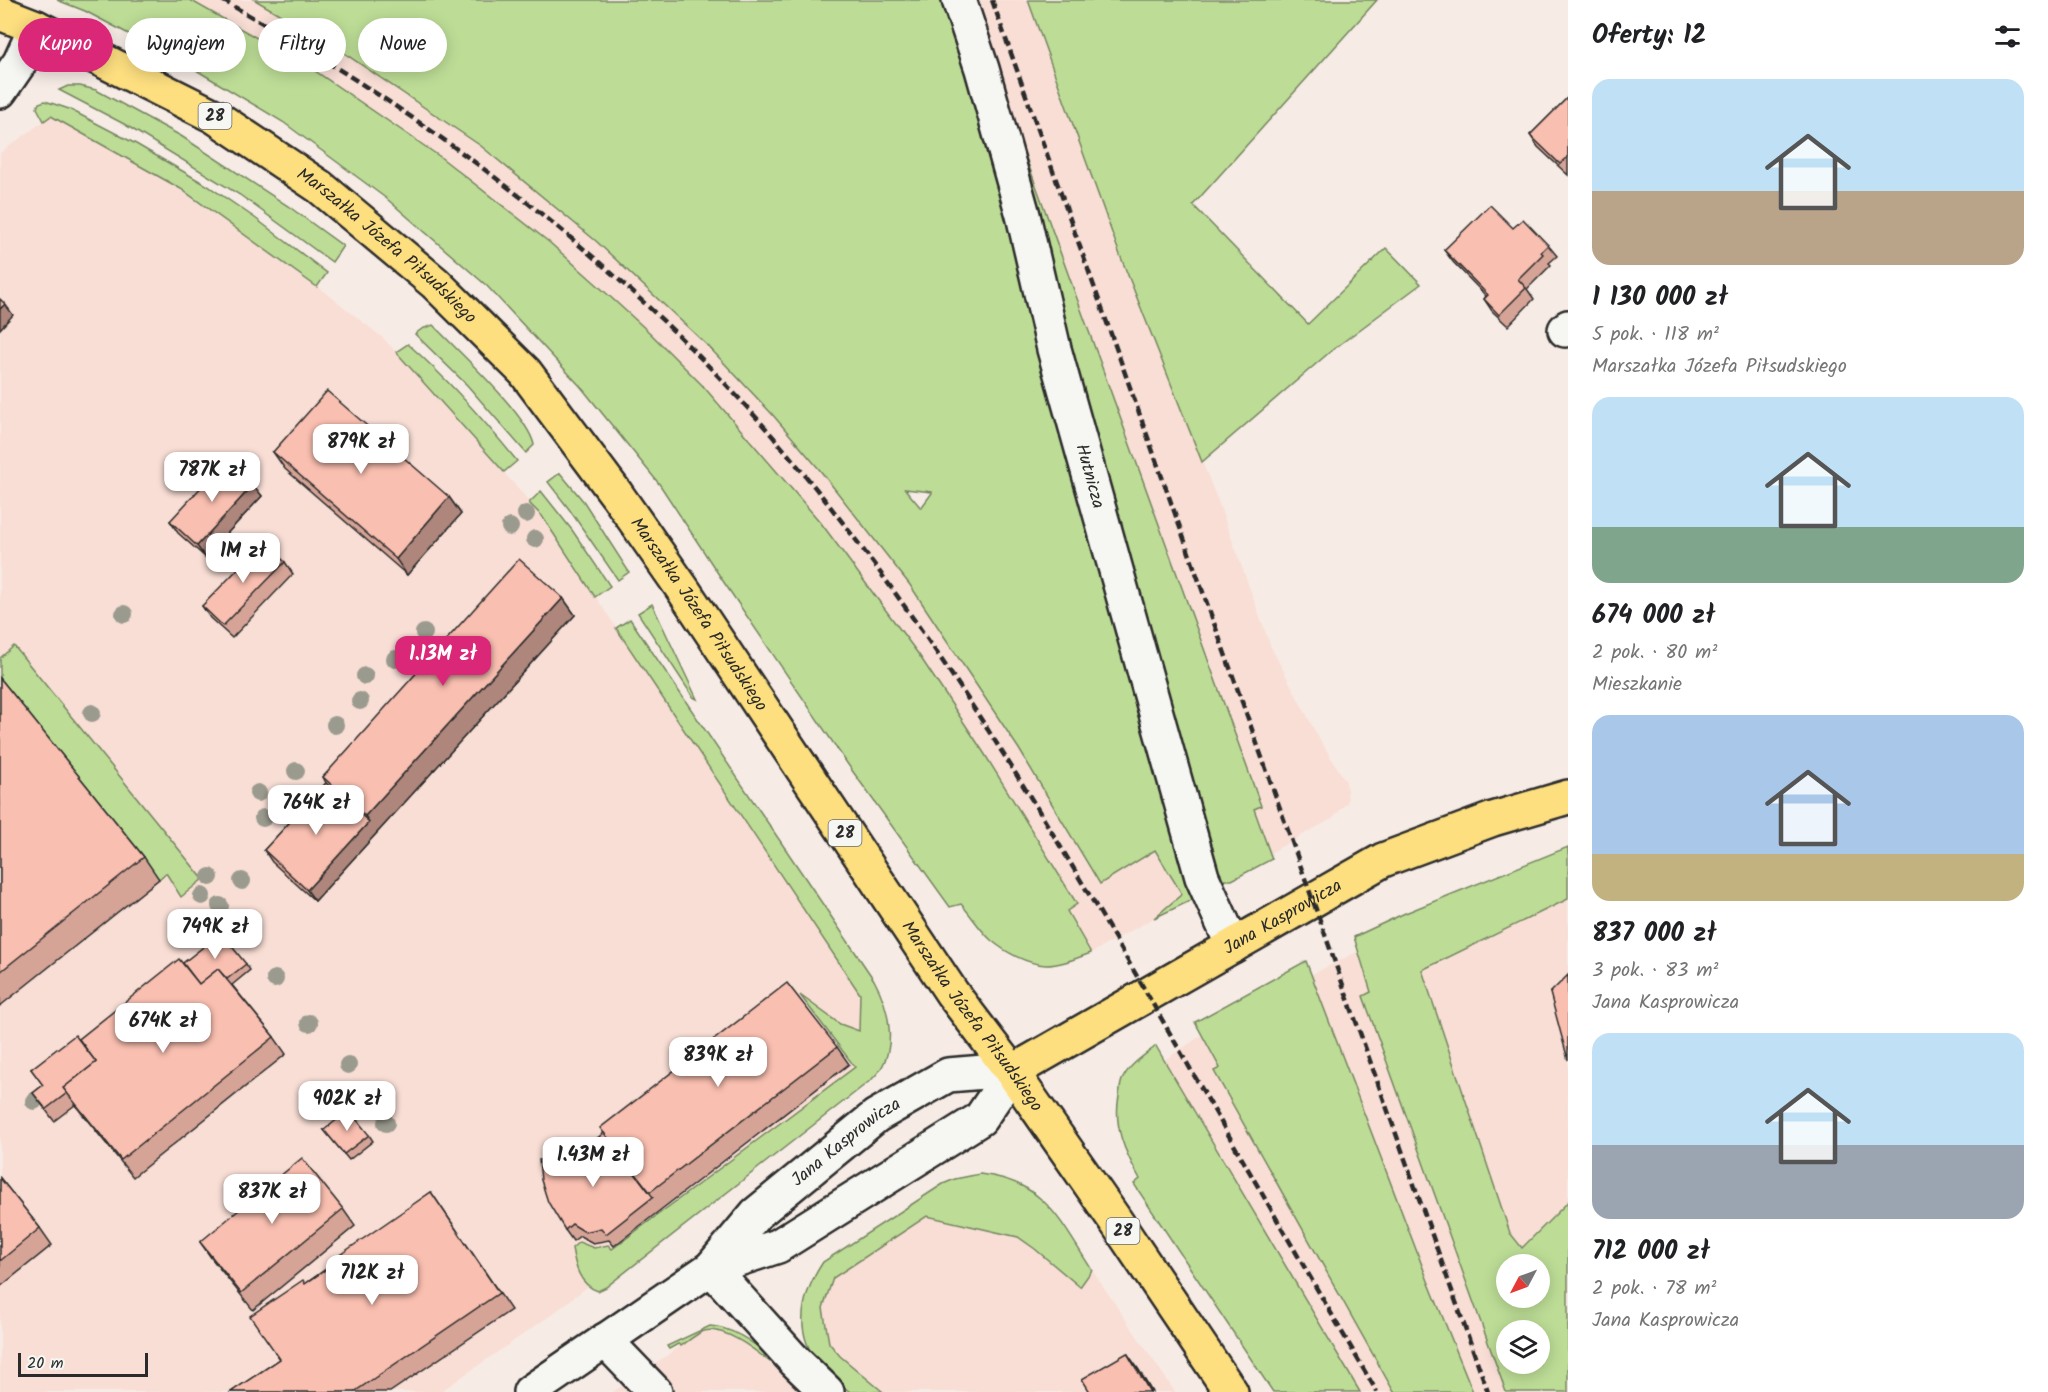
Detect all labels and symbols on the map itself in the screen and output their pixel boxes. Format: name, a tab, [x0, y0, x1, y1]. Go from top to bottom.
road number: 28	[198, 103, 232, 129]
street label: Marszałka Józefa Piłsudskiego	[290, 160, 483, 331]
pin: 879K zł	[306, 424, 416, 475]
street label: Hutnicza	[1067, 440, 1113, 512]
pin: 787K zł	[157, 452, 267, 503]
street label: Marszałka Józefa Piłsudskiego	[622, 511, 775, 718]
pin: 1M zł	[201, 533, 285, 584]
pin: 1.13M zł	[381, 636, 505, 687]
pin: 764K zł	[261, 785, 371, 836]
road number: 28	[828, 820, 862, 846]
street label: Jana Kasprowicza	[1218, 872, 1348, 963]
pin: 749K zł	[160, 909, 270, 960]
street label: Marszałka Józefa Piłsudskiego	[893, 915, 1050, 1118]
pin: 674K zł	[108, 1003, 218, 1054]
pin: 839K zł	[663, 1037, 773, 1088]
pin: 902K zł	[292, 1081, 402, 1132]
street label: Jana Kasprowicza	[785, 1090, 906, 1194]
pin: 1.43M zł	[531, 1137, 655, 1188]
pin: 837K zł	[217, 1174, 327, 1225]
road number: 28	[1106, 1218, 1140, 1244]
north arrow	[1496, 1254, 1550, 1308]
pin: 712K zł	[317, 1255, 427, 1306]
scale bar	[18, 1350, 148, 1378]

